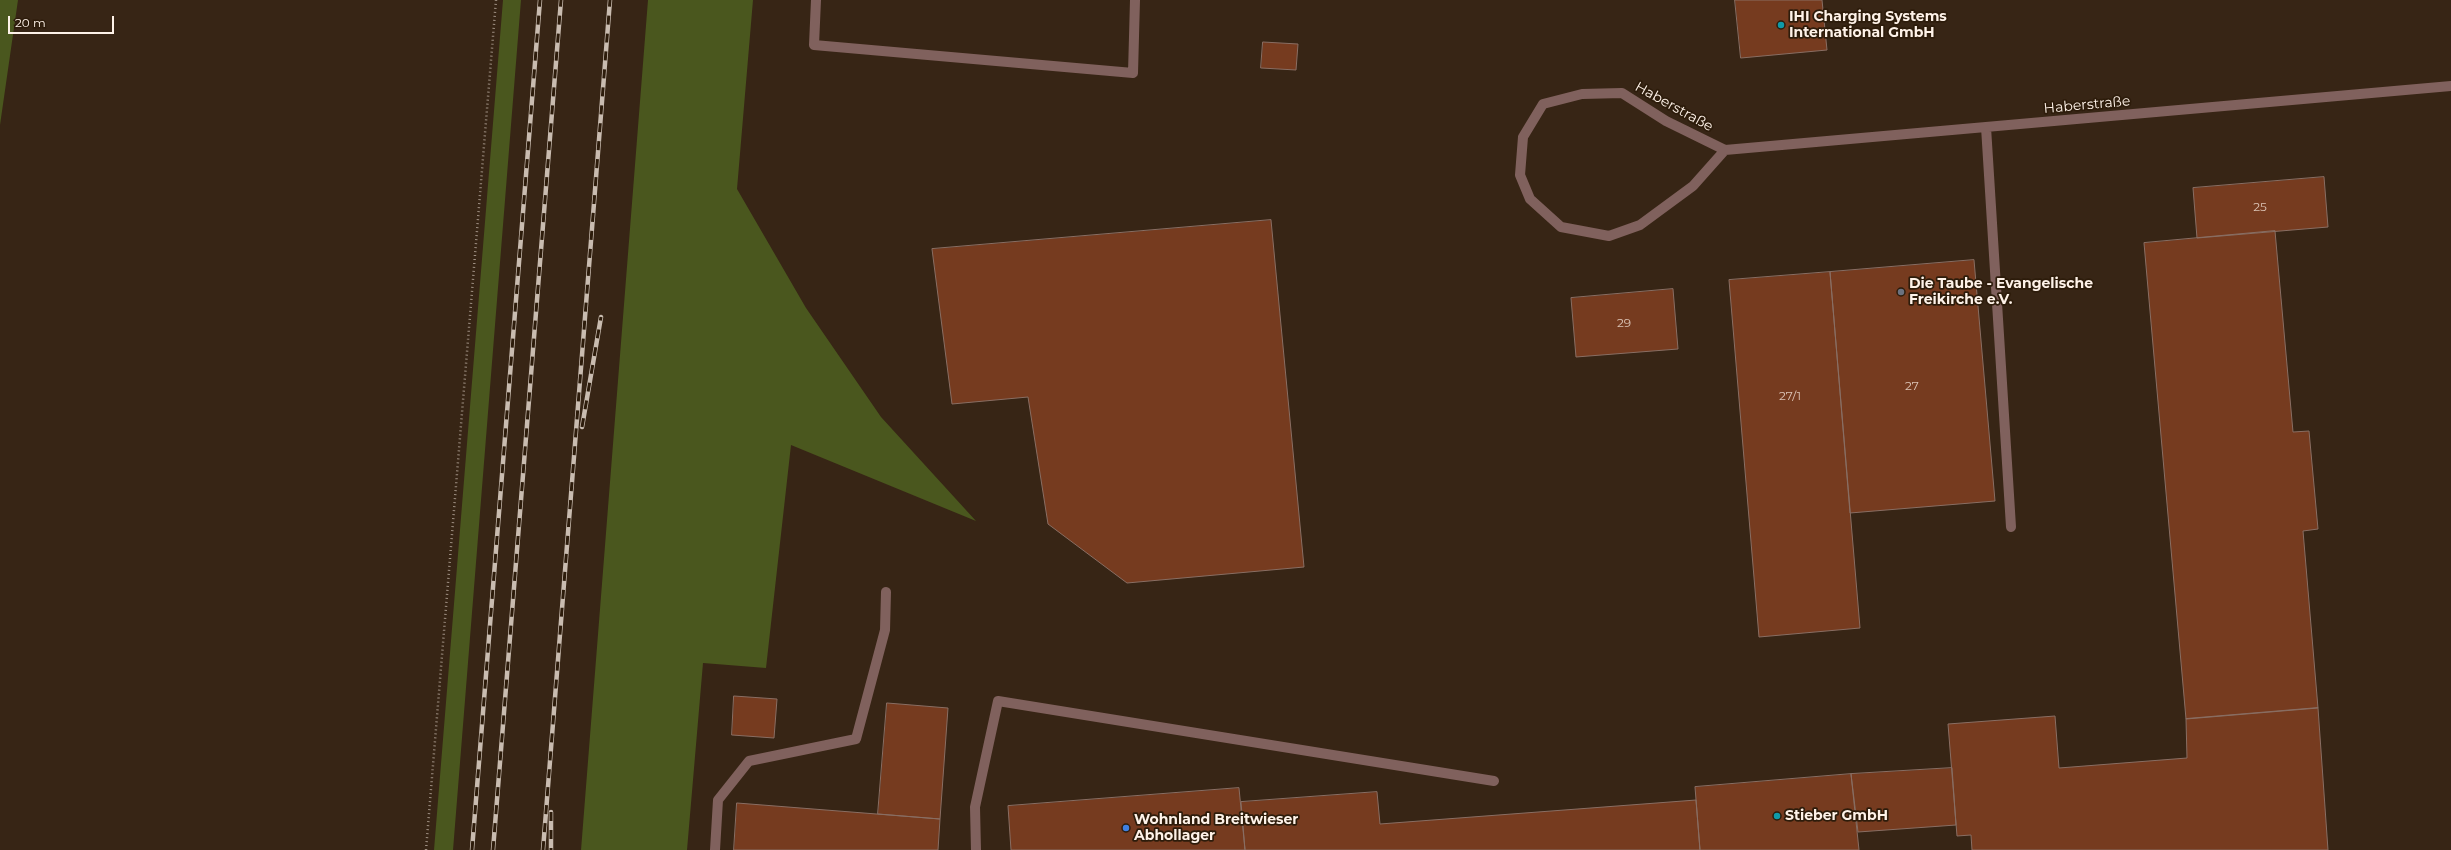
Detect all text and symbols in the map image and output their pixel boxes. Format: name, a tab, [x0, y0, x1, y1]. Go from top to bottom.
scale bar	[10, 8, 116, 34]
place label: IHI Charging Systems International GmbH	[1789, 9, 1947, 42]
text: 20 m	[15, 15, 46, 30]
marker: IHI Charging Systems International GmbH	[1776, 20, 1786, 30]
street label: Haberstraße	[1632, 79, 1716, 135]
street label: Haberstraße	[2043, 93, 2131, 117]
house number: 25	[2253, 200, 2267, 214]
place label: Die Taube - Evangelische Freikirche e.V.	[1909, 276, 2093, 308]
marker: Die Taube - Evangelische Freikirche e.V.	[1896, 287, 1906, 297]
house number: 29	[1617, 316, 1631, 330]
house number: 27	[1905, 379, 1919, 393]
house number: 27/1	[1779, 389, 1801, 403]
place label: Stieber GmbH	[1785, 808, 1888, 824]
marker: Stieber GmbH	[1772, 811, 1782, 821]
place label: Wohnland Breitwieser Abhollager	[1134, 812, 1298, 844]
marker: Wohnland Breitwieser Abhollager	[1121, 823, 1131, 833]

